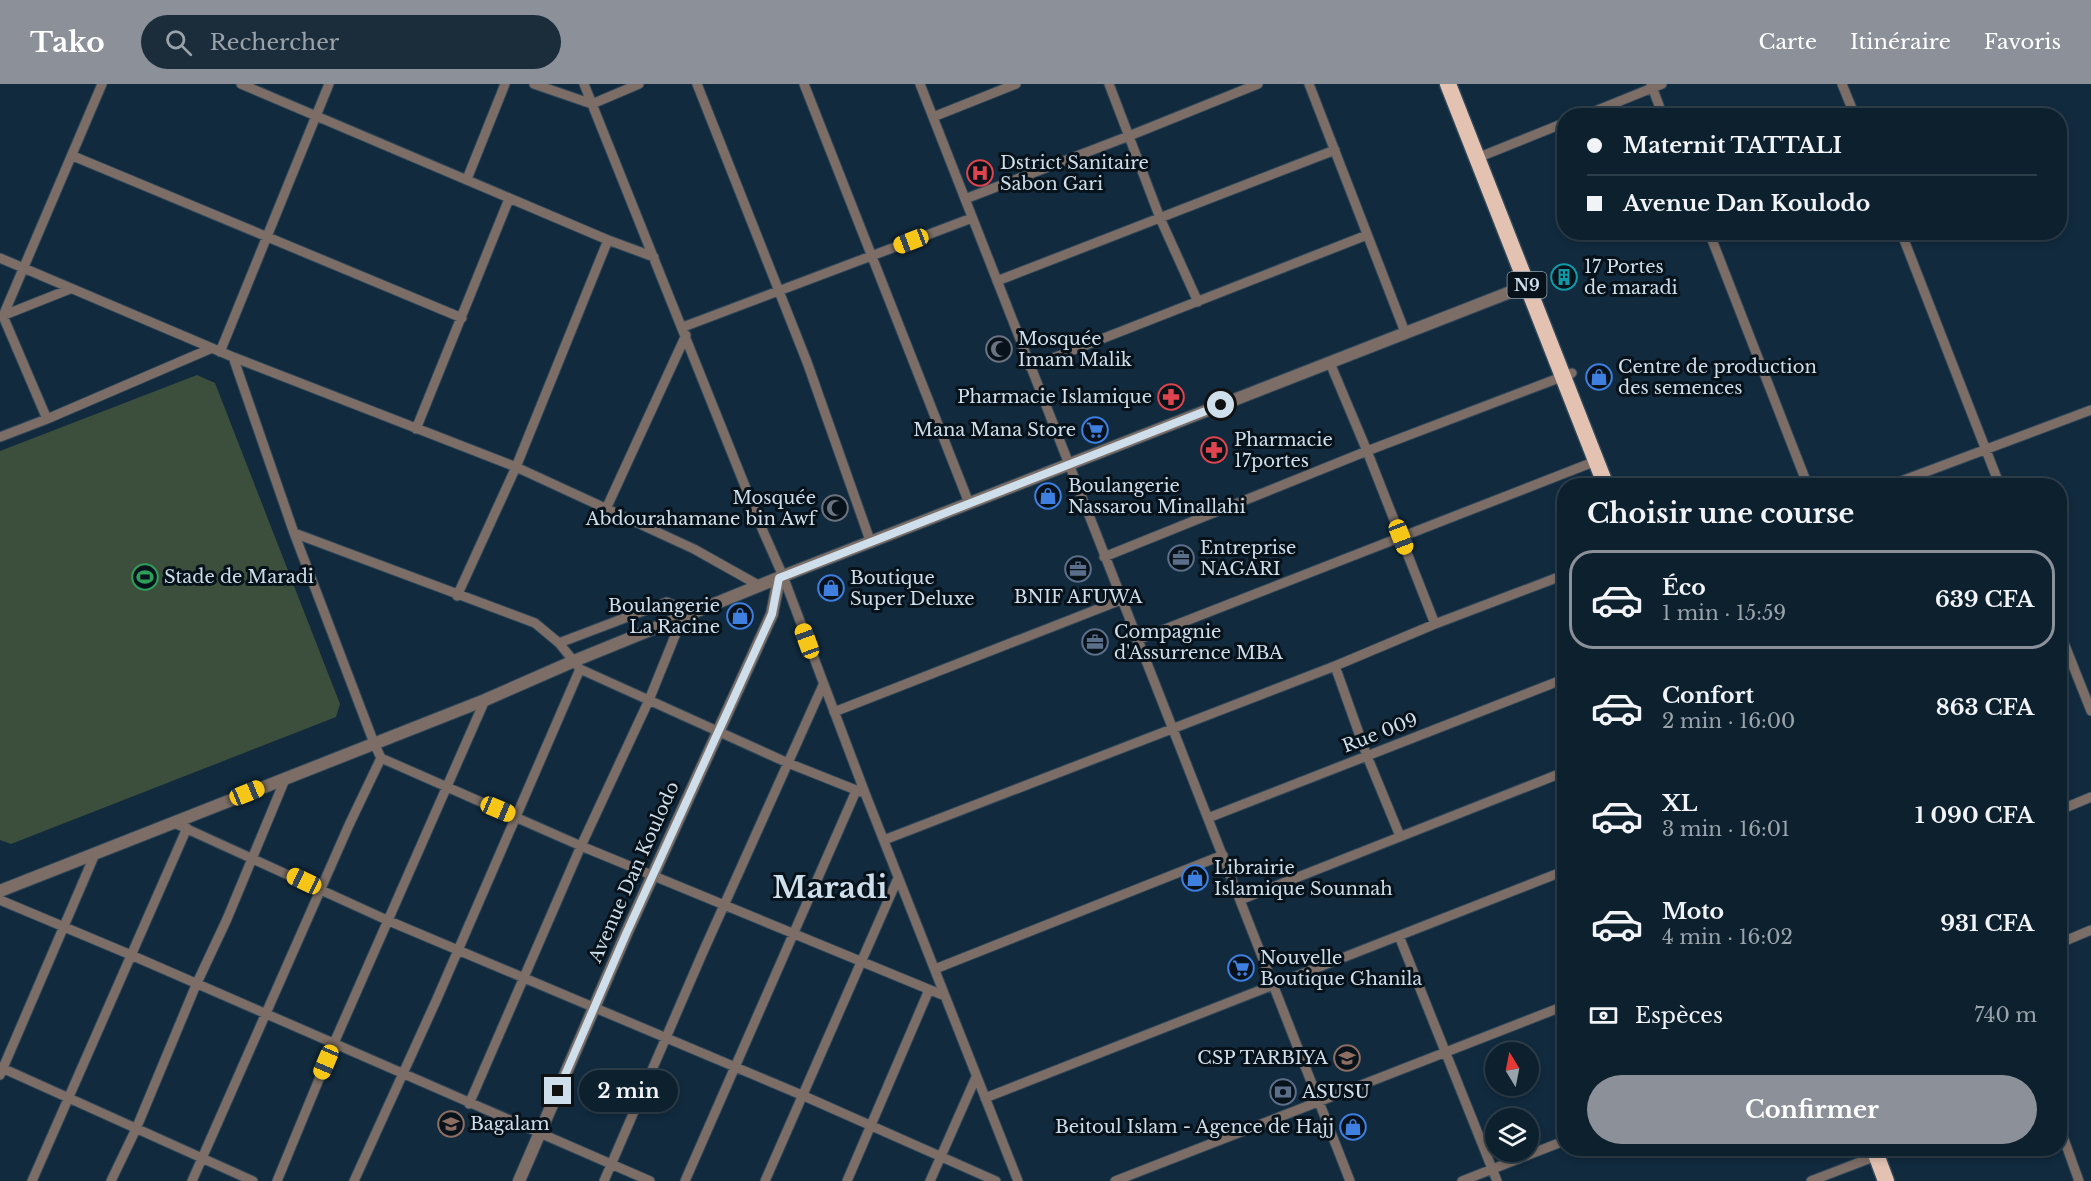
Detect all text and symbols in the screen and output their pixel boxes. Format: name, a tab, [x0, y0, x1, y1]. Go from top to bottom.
search box	[141, 15, 561, 69]
text: Tako	[30, 25, 105, 60]
icon: search	[162, 26, 195, 59]
text: Rechercher	[210, 29, 339, 56]
text: Carte	[1759, 29, 1817, 55]
text: Itinéraire	[1850, 29, 1951, 55]
text: Favoris	[1984, 29, 2061, 55]
text: Maternit TATTALI	[1623, 132, 1842, 159]
place label: Dstrict Sanitaire Sabon Gari	[1000, 152, 1149, 195]
hospital icon: Dstrict Sanitaire Sabon Gari	[965, 158, 995, 188]
text: Avenue Dan Koulodo	[1623, 190, 1870, 217]
car	[891, 226, 931, 256]
place label: 17 Portes de maradi	[1584, 256, 1678, 299]
building icon: 17 Portes de maradi	[1549, 262, 1579, 292]
road number: N9	[1508, 272, 1546, 298]
place label: Mosquée Imam Malik	[1018, 328, 1132, 371]
mosque icon: Mosquée Imam Malik	[984, 334, 1014, 364]
place label: Centre de production des semences	[1618, 356, 1817, 399]
shop icon: Centre de production des semences	[1584, 362, 1614, 392]
pharmacy icon: Pharmacie Islamique	[1156, 382, 1186, 412]
place label: Pharmacie Islamique	[957, 386, 1152, 408]
route start	[1207, 391, 1234, 418]
supermarket icon: Mana Mana Store	[1080, 415, 1110, 445]
place label: Mana Mana Store	[913, 419, 1076, 441]
place label: Pharmacie 17portes	[1234, 429, 1333, 472]
pharmacy icon: Pharmacie 17portes	[1199, 435, 1229, 465]
place label: Boulangerie Nassarou Minallahi	[1068, 475, 1246, 518]
shop icon: Boulangerie Nassarou Minallahi	[1033, 481, 1063, 511]
place label: Mosquée Abdourahamane bin Awf	[585, 487, 819, 530]
mosque icon: Mosquée Abdourahamane bin Awf	[820, 493, 850, 523]
text: Choisir une course	[1587, 497, 1854, 530]
car	[1386, 517, 1416, 557]
place label: Entreprise NAGARI	[1200, 537, 1296, 580]
office icon: Entreprise NAGARI	[1166, 543, 1196, 573]
office icon: BNIF AFUWA	[1063, 554, 1093, 584]
sports icon: Stade de Maradi	[130, 562, 160, 592]
place label: Stade de Maradi	[164, 566, 314, 588]
place label: Boutique Super Deluxe	[850, 567, 975, 610]
shop icon: Boutique Super Deluxe	[816, 573, 846, 603]
icon: car	[1590, 573, 1644, 627]
text: Éco	[1662, 574, 1706, 601]
place label: BNIF AFUWA	[1014, 586, 1143, 608]
text: 639 CFA	[1935, 586, 2034, 613]
place label: Boulangerie La Racine	[608, 595, 720, 638]
shop icon: Boulangerie La Racine	[725, 601, 755, 631]
text: 1 min · 15:59	[1662, 601, 1786, 625]
car	[792, 621, 822, 661]
place label: Compagnie d'Assurrence MBA	[1114, 621, 1284, 664]
office icon: Compagnie d'Assurrence MBA	[1080, 627, 1110, 657]
icon: car	[1590, 681, 1644, 735]
text: Confort	[1662, 682, 1754, 709]
text: 863 CFA	[1936, 694, 2034, 721]
street label: Rue 009	[1339, 709, 1421, 757]
text: 2 min · 16:00	[1662, 709, 1795, 733]
car	[227, 778, 267, 808]
street label: Avenue Dan Koulodo	[584, 778, 684, 967]
icon: car	[1590, 789, 1644, 843]
text: XL	[1662, 790, 1697, 817]
car	[478, 794, 518, 824]
text: 1 090 CFA	[1915, 802, 2034, 829]
text: 3 min · 16:01	[1662, 817, 1790, 841]
place label: Librairie Islamique Sounnah	[1214, 857, 1393, 900]
shop icon: Librairie Islamique Sounnah	[1180, 863, 1210, 893]
car	[284, 865, 324, 897]
district label: Maradi	[772, 869, 888, 906]
icon: car	[1590, 897, 1644, 951]
text: Moto	[1662, 898, 1724, 925]
text: 931 CFA	[1940, 910, 2034, 937]
text: 4 min · 16:02	[1662, 925, 1793, 949]
place label: Nouvelle Boutique Ghanila	[1260, 947, 1422, 990]
supermarket icon: Nouvelle Boutique Ghanila	[1226, 953, 1256, 983]
icon: cash	[1587, 999, 1620, 1032]
text: Espèces	[1635, 1002, 1723, 1029]
text: 740 m	[1974, 1003, 2037, 1027]
car	[311, 1042, 341, 1082]
north arrow	[1485, 1042, 1539, 1096]
map controls	[1485, 1042, 1539, 1162]
school or university icon: CSP TARBIYA	[1332, 1043, 1362, 1073]
place label: CSP TARBIYA	[1197, 1047, 1329, 1069]
callout: 2 min	[579, 1070, 678, 1112]
button: Confirmer	[1587, 1075, 2037, 1144]
route end	[544, 1077, 571, 1104]
bank icon: ASUSU	[1268, 1077, 1298, 1107]
text: 2 min	[597, 1079, 660, 1103]
place label: ASUSU	[1301, 1081, 1370, 1103]
button: layers	[1485, 1108, 1539, 1162]
school or university icon: Bagalam	[436, 1109, 466, 1139]
shop icon: Beitoul Islam - Agence de Hajj	[1338, 1112, 1368, 1142]
place label: Bagalam	[470, 1113, 550, 1135]
place label: Beitoul Islam - Agence de Hajj	[1055, 1116, 1334, 1138]

